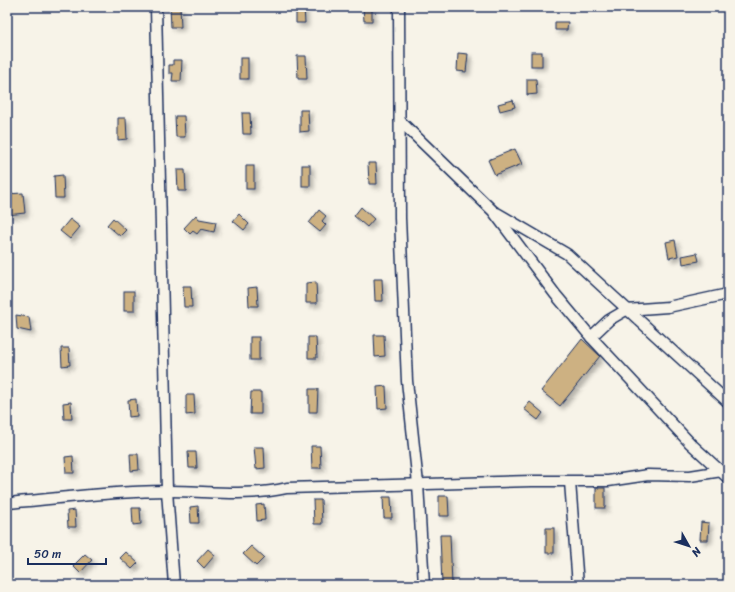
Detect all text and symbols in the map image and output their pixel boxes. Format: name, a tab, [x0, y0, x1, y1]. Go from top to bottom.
north arrow	[669, 526, 709, 566]
scale bar	[28, 540, 106, 566]
text: N	[686, 542, 707, 561]
text: 50 m	[34, 543, 61, 565]

